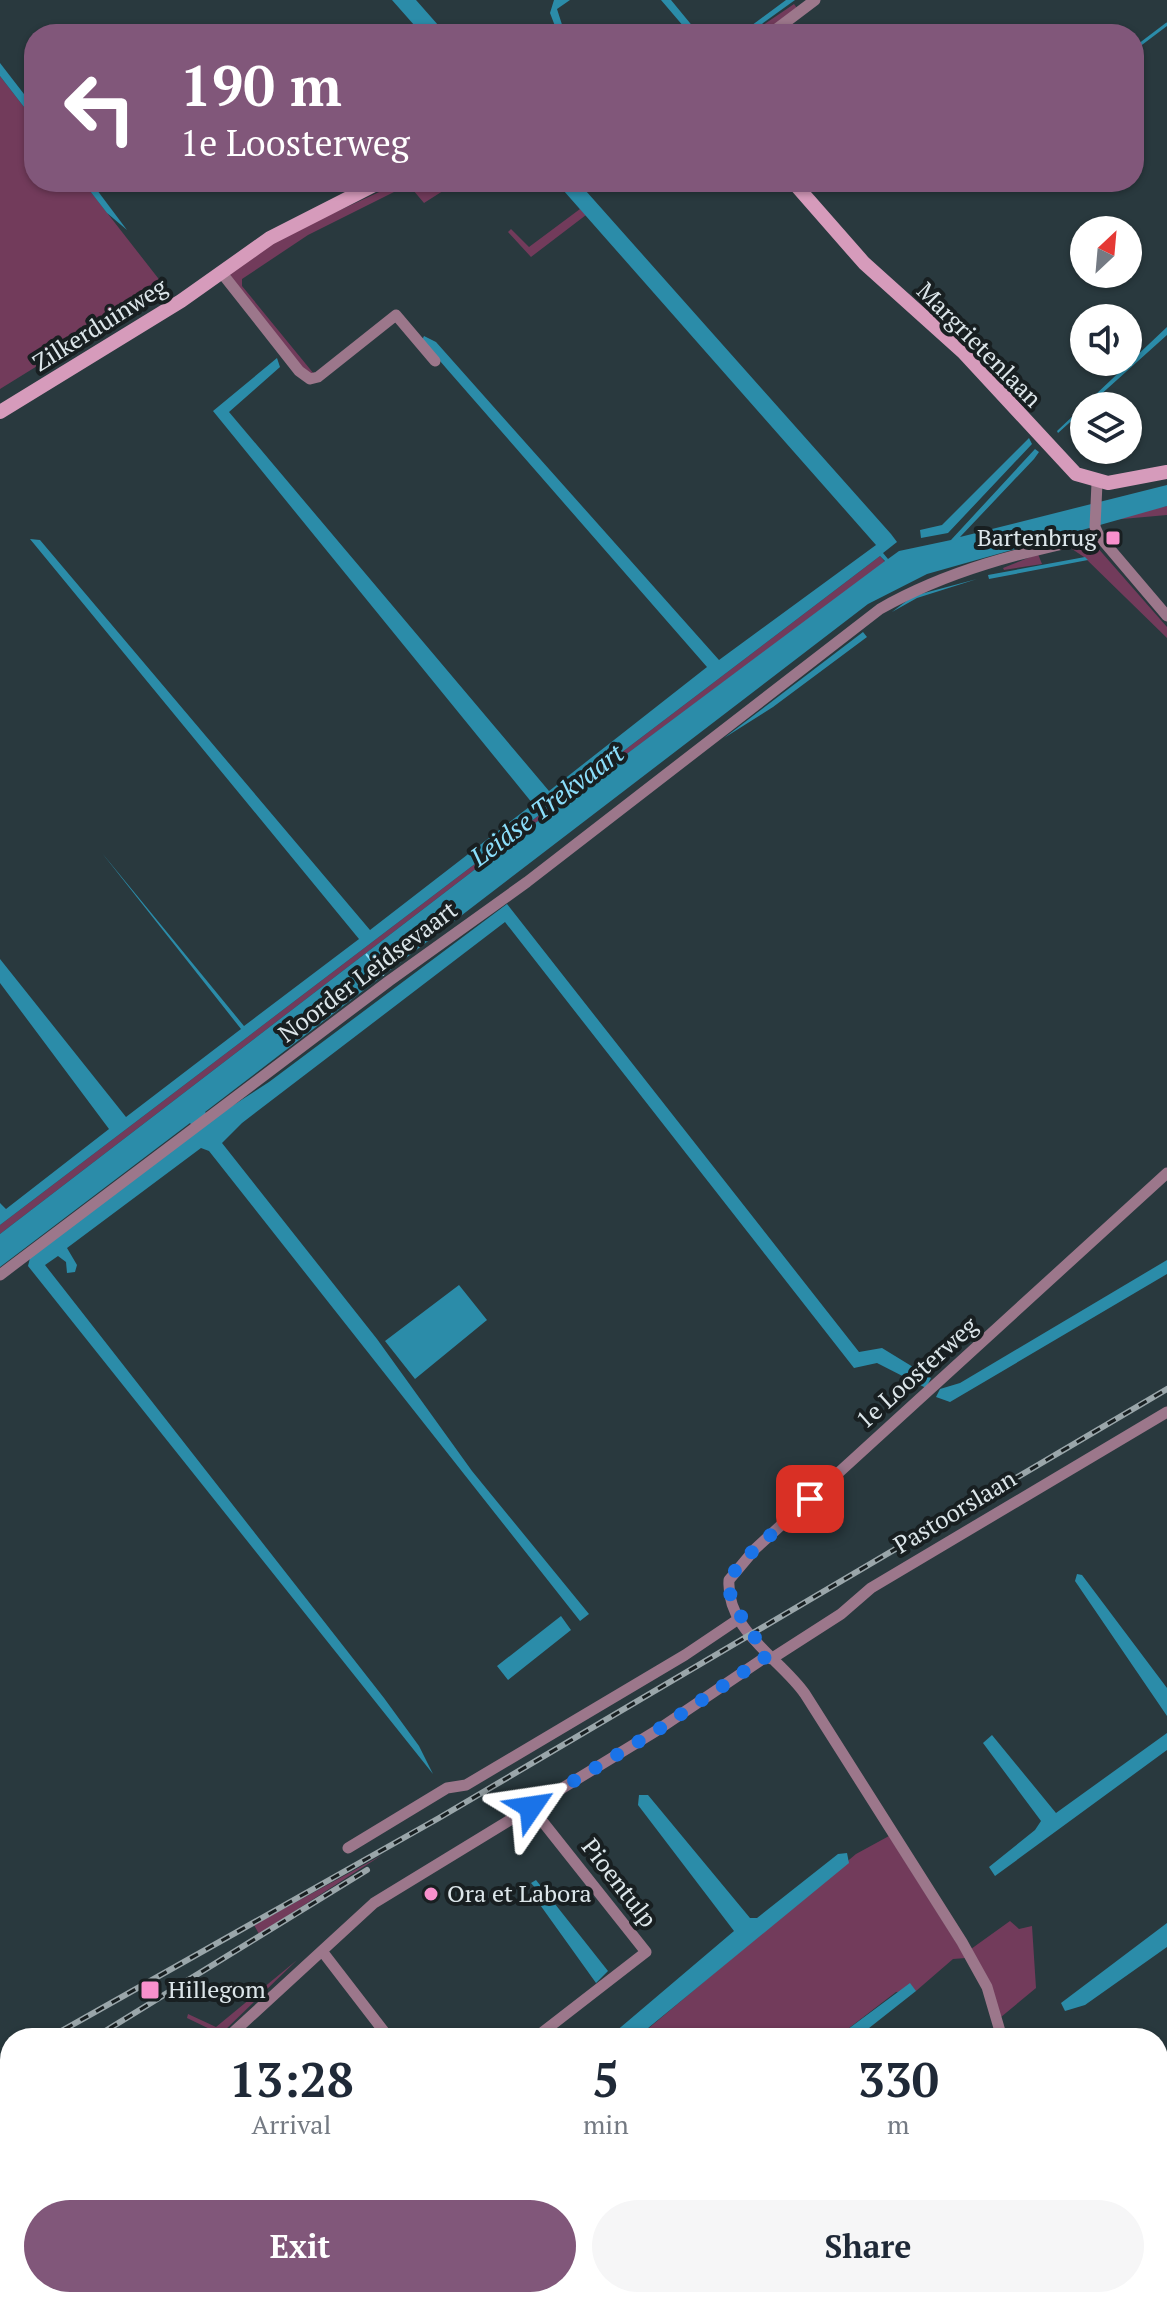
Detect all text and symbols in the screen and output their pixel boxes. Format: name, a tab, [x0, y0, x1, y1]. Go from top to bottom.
text: 190 m	[180, 48, 342, 122]
icon: left	[48, 56, 152, 160]
text: 1e Loosterweg	[180, 119, 410, 166]
north arrow	[1070, 216, 1142, 288]
map controls	[1070, 216, 1142, 464]
street label: Zilkerduinweg	[26, 270, 173, 378]
street label: Margrietenlaan	[910, 275, 1049, 414]
button: sound	[1070, 304, 1142, 376]
button: layers	[1070, 392, 1142, 464]
place label: Bartenbrug	[977, 521, 1097, 553]
marker: Bartenbrug	[1104, 529, 1122, 547]
water label: Leidse Trekvaart	[462, 735, 631, 874]
street label: Noorder Leidsevaart	[271, 893, 463, 1049]
street label: 1e Loosterweg	[849, 1309, 984, 1435]
street label: Pastoorslaan	[887, 1462, 1022, 1560]
pin	[776, 1465, 844, 1533]
icon: arrive	[788, 1477, 832, 1521]
position arrow	[489, 1765, 573, 1849]
street label: Pioentulp	[575, 1831, 665, 1933]
place label: Ora et Labora	[447, 1877, 592, 1909]
marker: Ora et Labora	[422, 1885, 440, 1903]
place label: Hillegom	[168, 1973, 266, 2005]
marker: Hillegom	[139, 1979, 161, 2001]
text: 13:28	[229, 2047, 354, 2111]
text: 5	[592, 2047, 619, 2111]
text: 330	[858, 2047, 939, 2111]
text: Arrival	[252, 2107, 331, 2141]
text: min	[583, 2107, 629, 2141]
text: m	[887, 2107, 910, 2141]
button: Exit	[24, 2200, 576, 2292]
button: Share	[592, 2200, 1144, 2292]

